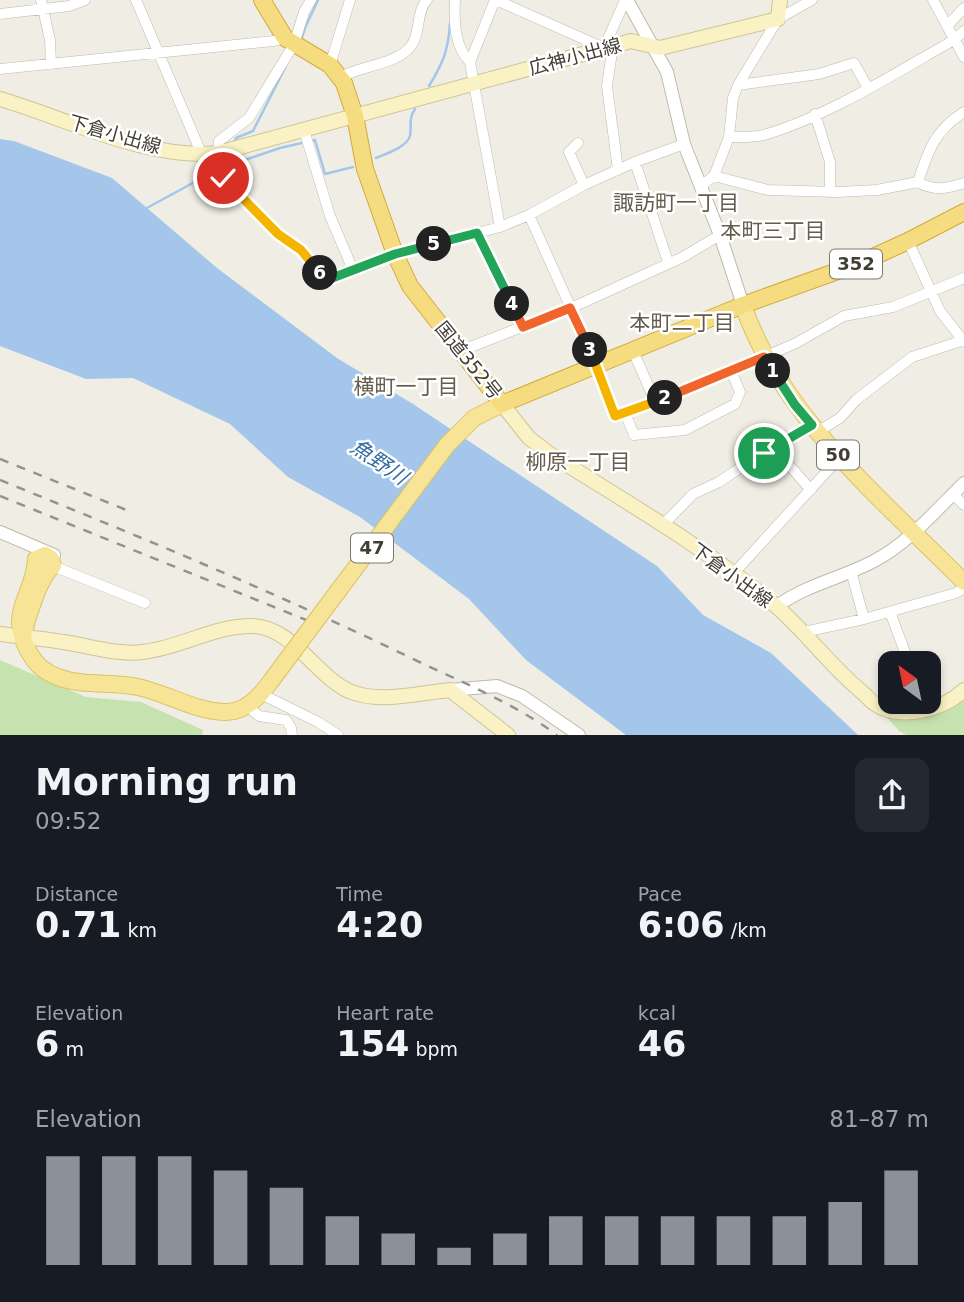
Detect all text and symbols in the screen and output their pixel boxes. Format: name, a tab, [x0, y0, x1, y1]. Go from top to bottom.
street label: 広神小出線	[526, 33, 624, 79]
street label: 下倉小出線	[66, 110, 164, 158]
pin	[193, 148, 253, 208]
icon: check	[204, 159, 242, 197]
district label: 諏訪町一丁目	[613, 191, 739, 215]
district label: 本町三丁目	[721, 219, 826, 243]
pin: 5	[416, 226, 452, 262]
text: 5	[427, 232, 440, 254]
road number: 352	[830, 250, 882, 278]
pin: 6	[302, 256, 338, 290]
text: 6	[313, 261, 326, 283]
pin: 4	[494, 286, 530, 322]
text: 4	[505, 292, 518, 314]
district label: 本町二丁目	[630, 311, 735, 335]
street label: 国道352号	[431, 317, 507, 403]
pin: 3	[572, 332, 608, 368]
text: 3	[583, 338, 596, 360]
pin: 1	[756, 354, 790, 388]
text: 1	[766, 359, 779, 381]
district label: 横町一丁目	[354, 375, 459, 399]
pin: 2	[648, 380, 682, 416]
text: 2	[658, 386, 671, 408]
pin	[734, 423, 794, 483]
water label: 魚野川	[346, 434, 413, 491]
icon: arrive	[745, 434, 783, 472]
road number: 50	[817, 440, 859, 470]
district label: 柳原一丁目	[526, 450, 631, 474]
road number: 47	[351, 534, 393, 562]
street label: 下倉小出線	[687, 538, 777, 612]
north arrow	[878, 651, 942, 714]
map controls	[878, 651, 941, 714]
button: share	[855, 758, 929, 832]
text: Morning run	[35, 760, 298, 804]
text: 09:52	[35, 808, 101, 834]
text: Distance	[35, 883, 118, 905]
text: Time	[336, 883, 383, 905]
text: Pace	[638, 883, 682, 905]
text: 0.71	[35, 905, 121, 945]
text: 4:20	[336, 905, 423, 945]
text: 6:06	[638, 905, 725, 945]
text: km	[121, 919, 157, 941]
text: /km	[725, 919, 767, 941]
text: Elevation	[35, 1002, 123, 1024]
text: Heart rate	[336, 1002, 434, 1024]
text: kcal	[638, 1002, 676, 1024]
text: 6	[35, 1024, 59, 1064]
text: 154	[336, 1024, 409, 1064]
text: 46	[638, 1024, 686, 1064]
text: m	[59, 1038, 84, 1060]
text: bpm	[409, 1038, 458, 1060]
text: Elevation	[35, 1106, 142, 1132]
text: 81–87 m	[829, 1106, 929, 1132]

